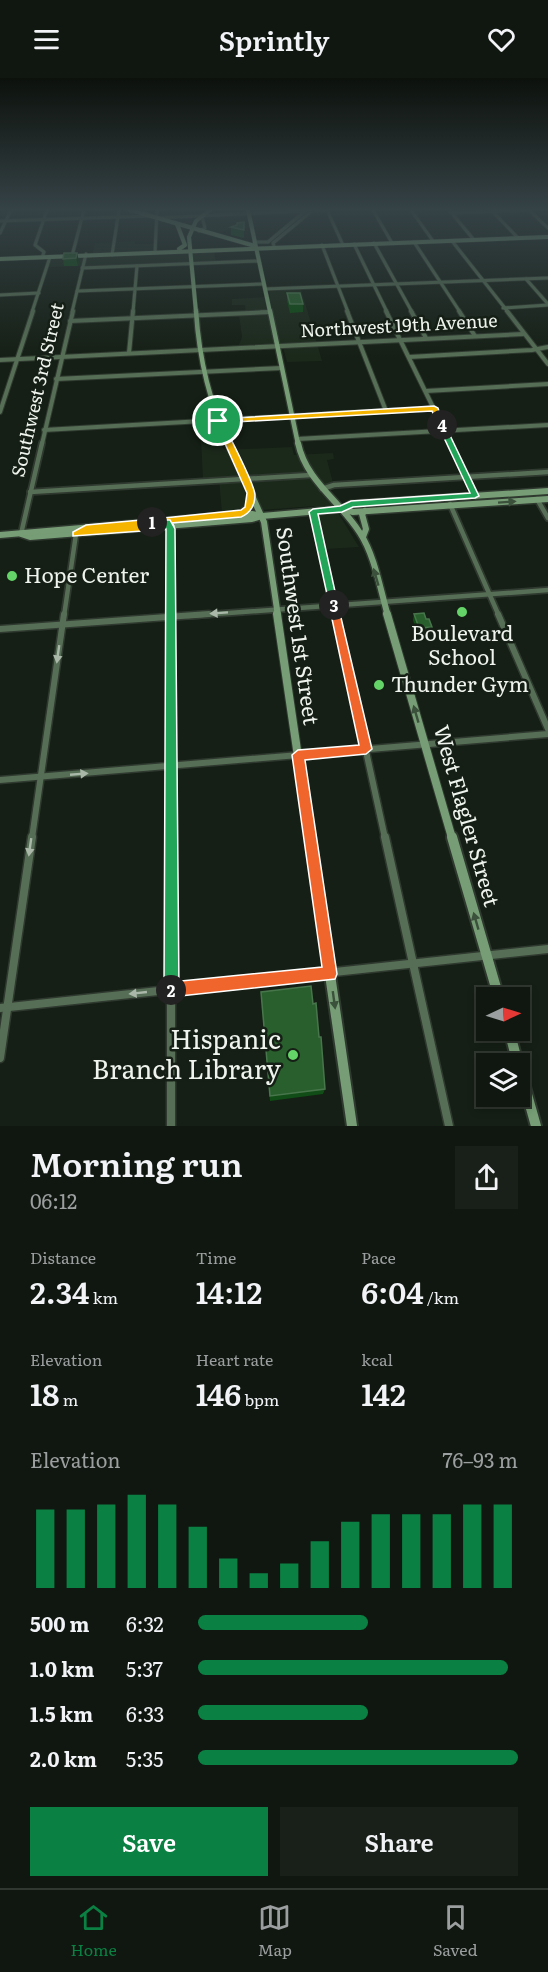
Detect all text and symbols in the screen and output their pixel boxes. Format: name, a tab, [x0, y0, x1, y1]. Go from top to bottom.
text: Sprintly	[219, 19, 329, 59]
icon: menu	[30, 23, 63, 56]
icon: heart	[485, 23, 518, 56]
street label: Southwest 3rd Street	[3, 299, 70, 479]
street label: Northwest 19th Avenue	[300, 306, 498, 343]
pin	[192, 395, 243, 446]
icon: arrive	[201, 404, 234, 437]
pin: 4	[427, 410, 457, 440]
text: 4	[437, 413, 447, 437]
one-way arrow	[498, 497, 517, 507]
pin: 1	[137, 507, 167, 537]
text: 1	[149, 510, 155, 534]
street label: Southwest 1st Street	[270, 524, 329, 727]
place label: Hope Center	[24, 558, 149, 589]
one-way arrow	[371, 568, 380, 586]
marker: Hope Center	[5, 569, 19, 583]
pin: 3	[319, 590, 349, 620]
text: 3	[330, 593, 338, 617]
marker: Boulevard School	[455, 605, 469, 619]
one-way arrow	[209, 609, 228, 618]
place label: Boulevard School	[411, 616, 513, 671]
one-way arrow	[54, 645, 63, 664]
place label: Thunder Gym	[391, 667, 529, 698]
marker: Thunder Gym	[372, 678, 386, 692]
one-way arrow	[411, 705, 420, 723]
street label: West Flagler Street	[428, 721, 509, 910]
one-way arrow	[70, 769, 89, 779]
one-way arrow	[26, 838, 35, 857]
one-way arrow	[471, 912, 480, 930]
pin: 2	[156, 975, 186, 1005]
text: 2	[167, 978, 175, 1002]
north arrow	[476, 987, 530, 1041]
map controls	[476, 987, 530, 1107]
one-way arrow	[128, 988, 147, 998]
one-way arrow	[329, 991, 338, 1010]
place label: Hispanic Branch Library	[92, 1018, 281, 1087]
marker: Hispanic Branch Library	[286, 1048, 300, 1062]
button: layers	[476, 1053, 530, 1107]
text: Morning run	[30, 1138, 243, 1187]
button: share	[455, 1146, 518, 1209]
text: 06:12	[30, 1185, 77, 1215]
text: Distance	[30, 1245, 96, 1269]
text: Time	[196, 1245, 236, 1269]
text: Pace	[361, 1245, 396, 1269]
text: 2.34	[30, 1269, 90, 1313]
text: 14:12	[196, 1269, 262, 1313]
text: 6:04	[361, 1269, 424, 1313]
text: km	[90, 1285, 118, 1309]
text: /km	[424, 1285, 459, 1309]
text: Elevation	[30, 1347, 102, 1371]
text: Heart rate	[196, 1347, 273, 1371]
text: kcal	[361, 1347, 393, 1371]
text: 18	[30, 1371, 60, 1415]
text: 146	[196, 1371, 241, 1415]
text: 142	[361, 1371, 406, 1415]
text: m	[60, 1387, 78, 1411]
text: bpm	[241, 1387, 279, 1411]
text: Elevation	[30, 1444, 120, 1474]
text: 76–93 m	[442, 1444, 518, 1474]
text: 500 m	[30, 1608, 89, 1638]
text: 6:32	[126, 1608, 164, 1638]
text: 1.0 km	[30, 1653, 95, 1683]
text: 5:37	[126, 1653, 163, 1683]
text: 1.5 km	[30, 1698, 93, 1728]
text: 6:33	[126, 1698, 164, 1728]
text: 2.0 km	[30, 1743, 97, 1773]
text: 5:35	[126, 1743, 164, 1773]
button: Save	[30, 1807, 268, 1876]
button: Share	[280, 1807, 518, 1876]
tab: Home	[71, 1901, 117, 1961]
tab: Map	[258, 1901, 292, 1961]
tab: Saved	[433, 1901, 477, 1961]

